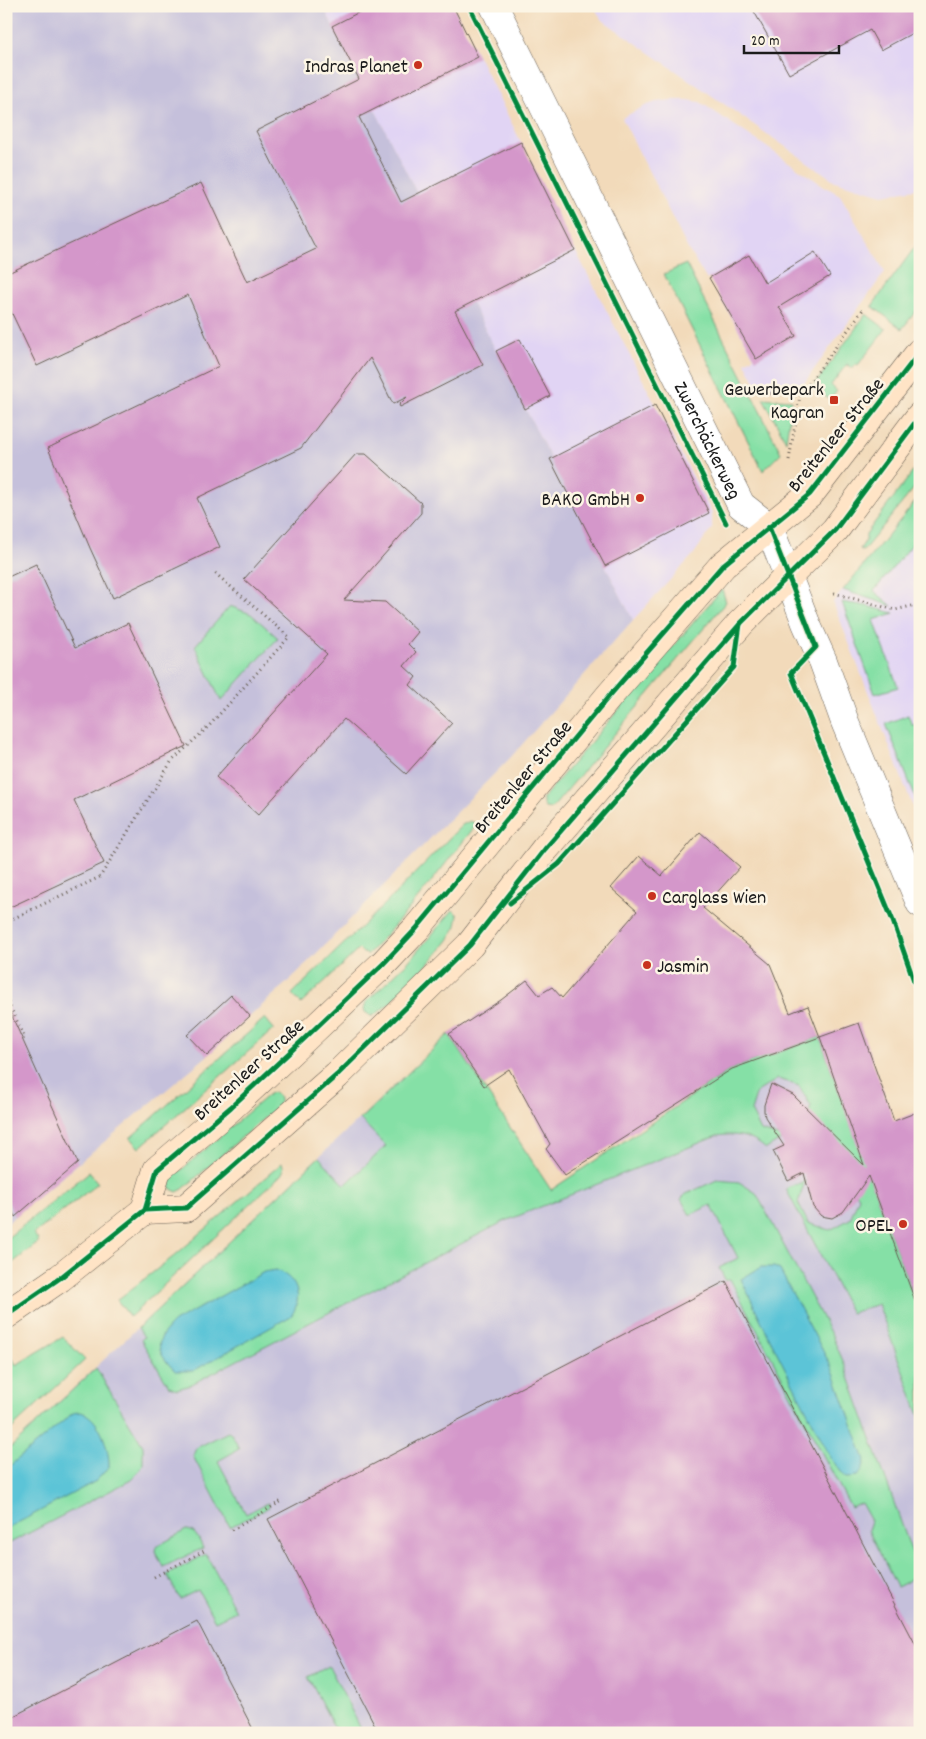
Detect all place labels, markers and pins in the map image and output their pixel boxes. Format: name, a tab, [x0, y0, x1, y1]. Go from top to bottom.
place label: Indras Planet	[305, 54, 408, 82]
marker: Indras Planet	[412, 59, 424, 71]
place label: Gewerbepark Kagran	[724, 377, 824, 428]
marker: Gewerbepark Kagran	[828, 394, 840, 406]
place label: BAKO GmbH	[542, 487, 630, 515]
marker: BAKO GmbH	[634, 492, 646, 504]
place label: Carglass Wien	[662, 885, 766, 913]
marker: Carglass Wien	[646, 890, 658, 902]
place label: Jasmin	[657, 954, 709, 982]
marker: Jasmin	[641, 959, 653, 971]
place label: OPEL	[855, 1213, 893, 1241]
marker: OPEL	[897, 1218, 909, 1230]

